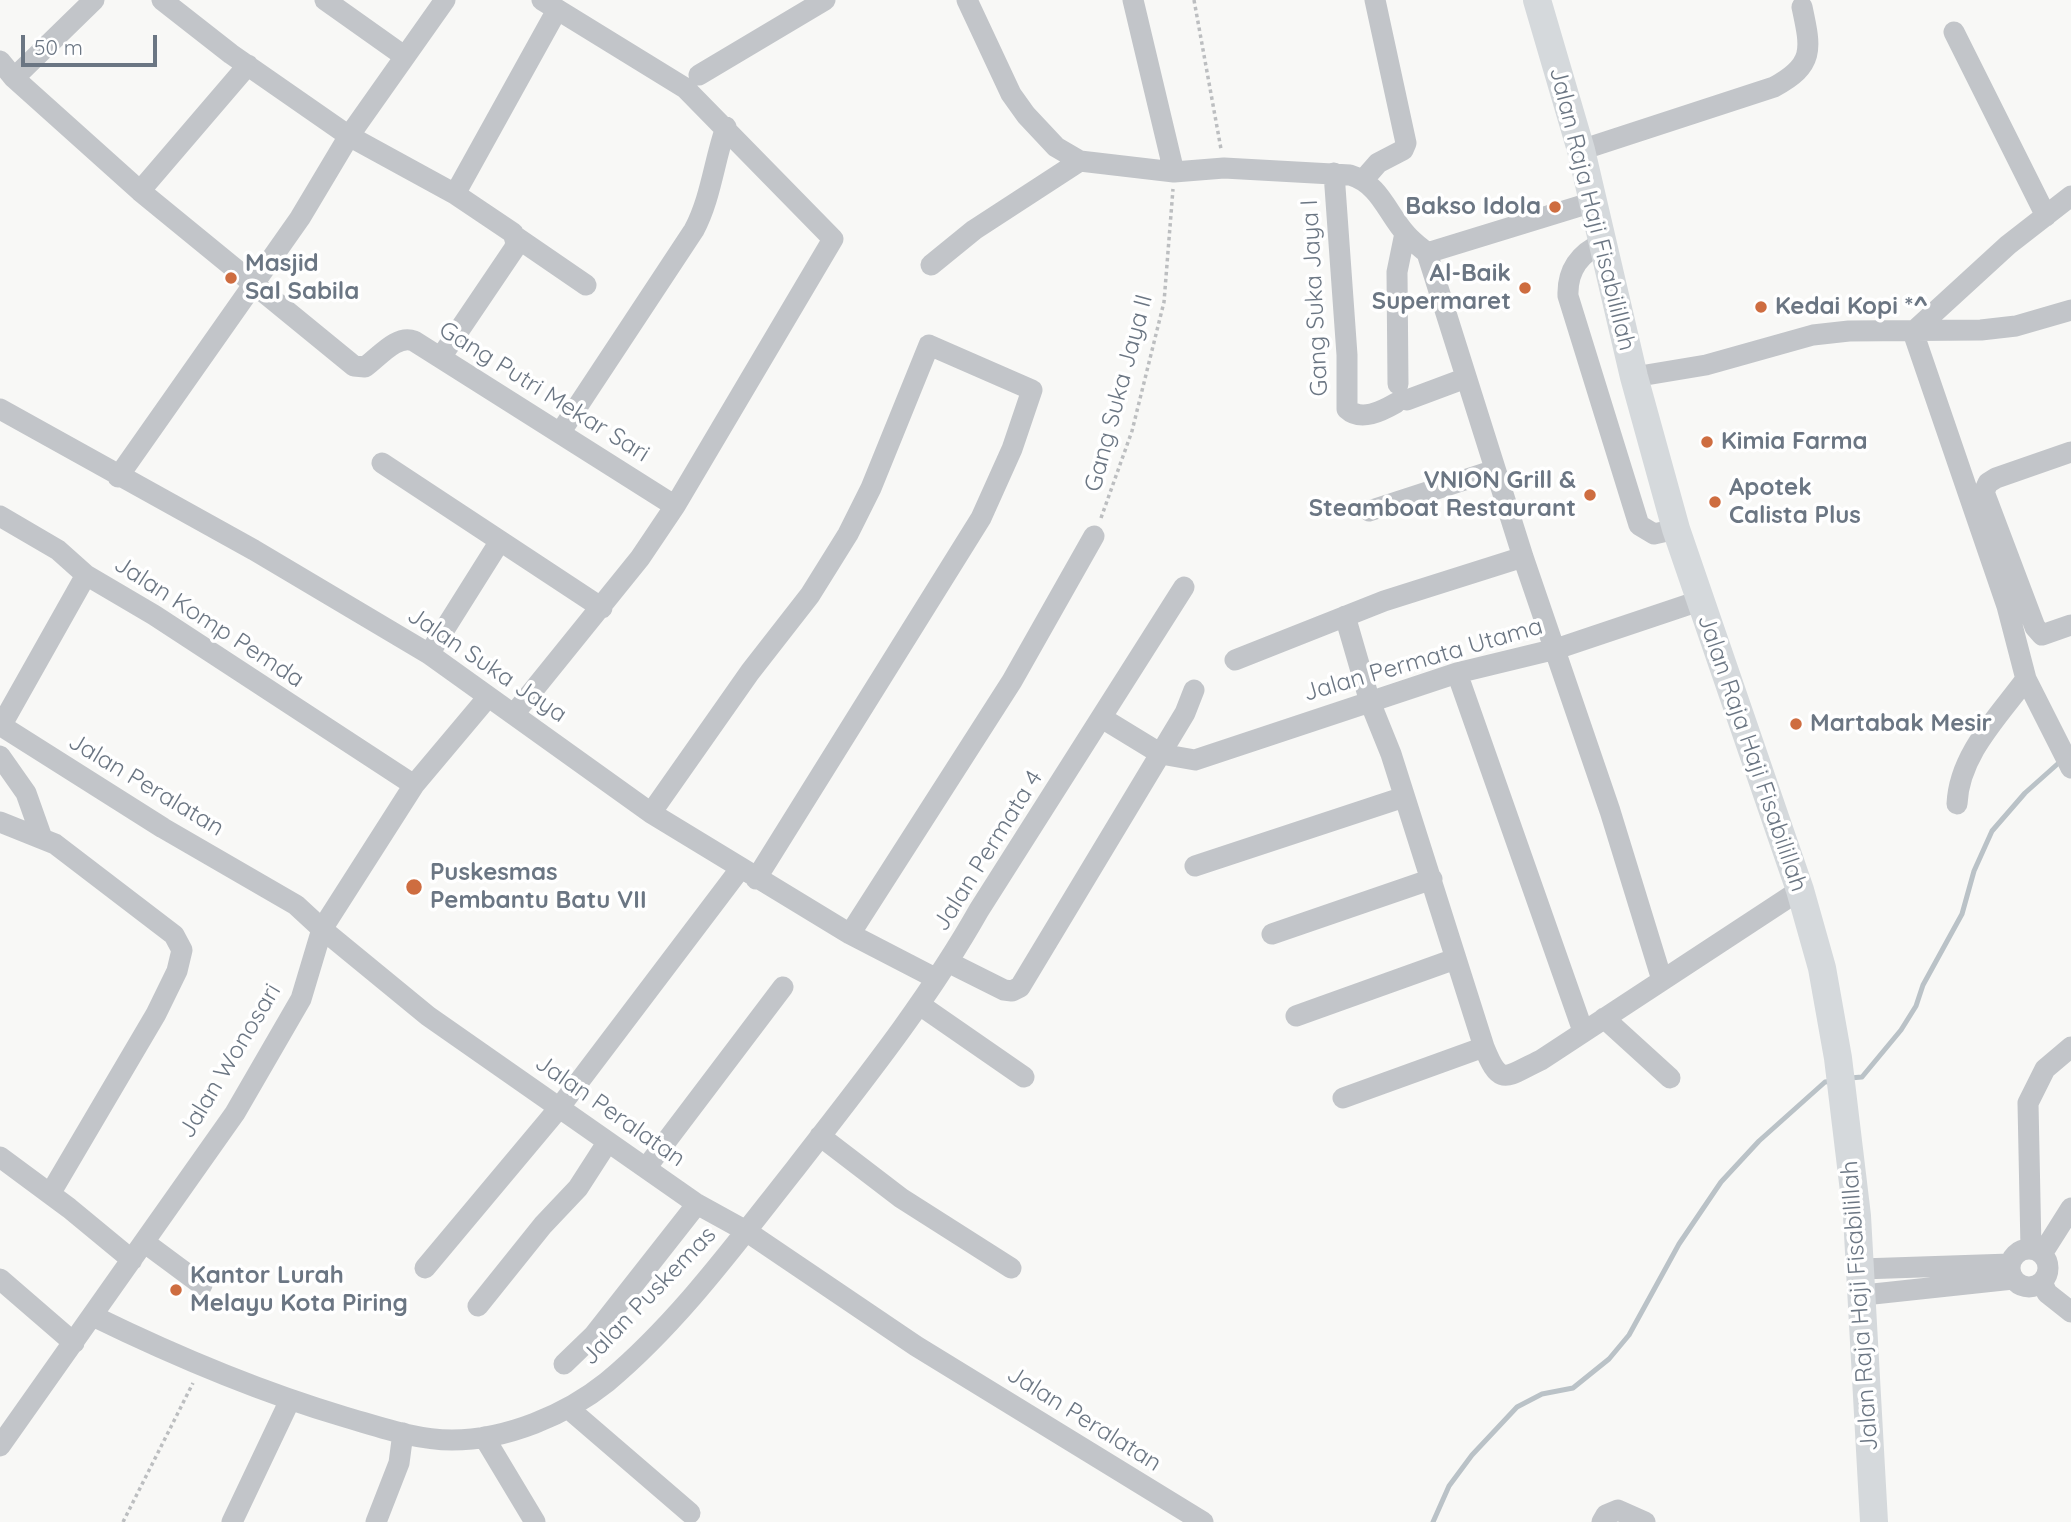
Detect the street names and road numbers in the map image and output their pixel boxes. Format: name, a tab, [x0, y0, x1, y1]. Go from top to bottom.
street label: Jalan Raja Haji Fisabilillah	[1543, 64, 1641, 354]
street label: Gang Suka Jaya I	[1295, 199, 1335, 397]
street label: Gang Suka Jaya II	[1079, 291, 1159, 495]
street label: Gang Putri Mekar Sari	[433, 315, 655, 469]
street label: Jalan Komp Pemda	[109, 550, 309, 694]
street label: Jalan Suka Jaya	[402, 601, 572, 729]
street label: Jalan Raja Haji Fisabilillah	[1691, 611, 1813, 895]
street label: Jalan Permata Utama	[1300, 612, 1546, 708]
street label: Jalan Peralatan	[63, 727, 229, 843]
street label: Jalan Permata 4	[927, 765, 1049, 937]
street label: Jalan Wonosari	[173, 979, 287, 1143]
street label: Jalan Peralatan	[529, 1049, 691, 1173]
street label: Jalan Raja Haji Fisabilillah	[1835, 1160, 1885, 1452]
street label: Jalan Puskemas	[576, 1221, 722, 1371]
street label: Jalan Peralatan	[1002, 1360, 1166, 1478]

